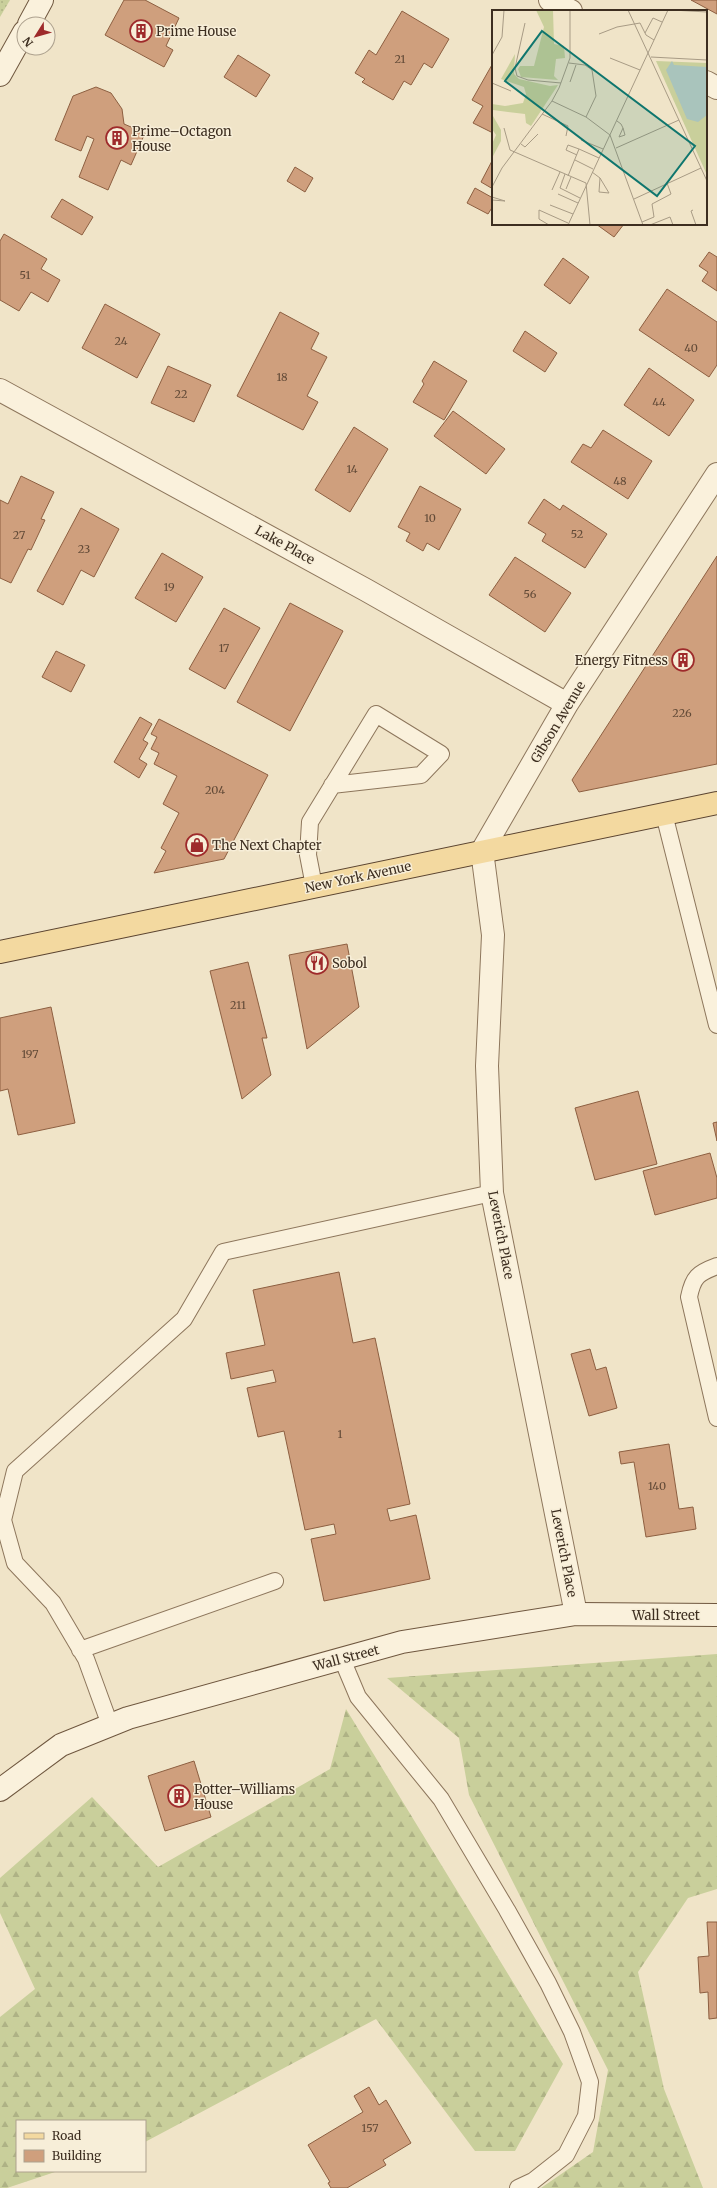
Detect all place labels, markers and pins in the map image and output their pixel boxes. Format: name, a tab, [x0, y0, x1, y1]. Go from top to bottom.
building icon: Prime House	[128, 18, 154, 44]
place label: Prime House	[156, 23, 237, 40]
place label: Prime–Octagon House	[132, 123, 232, 155]
building icon: Prime–Octagon House	[104, 125, 130, 151]
building icon: Energy Fitness	[670, 647, 696, 673]
place label: Energy Fitness	[575, 652, 668, 669]
shop icon: The Next Chapter	[184, 832, 210, 858]
place label: The Next Chapter	[212, 837, 322, 854]
restaurant icon: Sobol	[304, 950, 330, 976]
place label: Sobol	[332, 955, 367, 972]
place label: Potter–Williams House	[194, 1781, 295, 1813]
building icon: Potter–Williams House	[166, 1783, 192, 1809]

